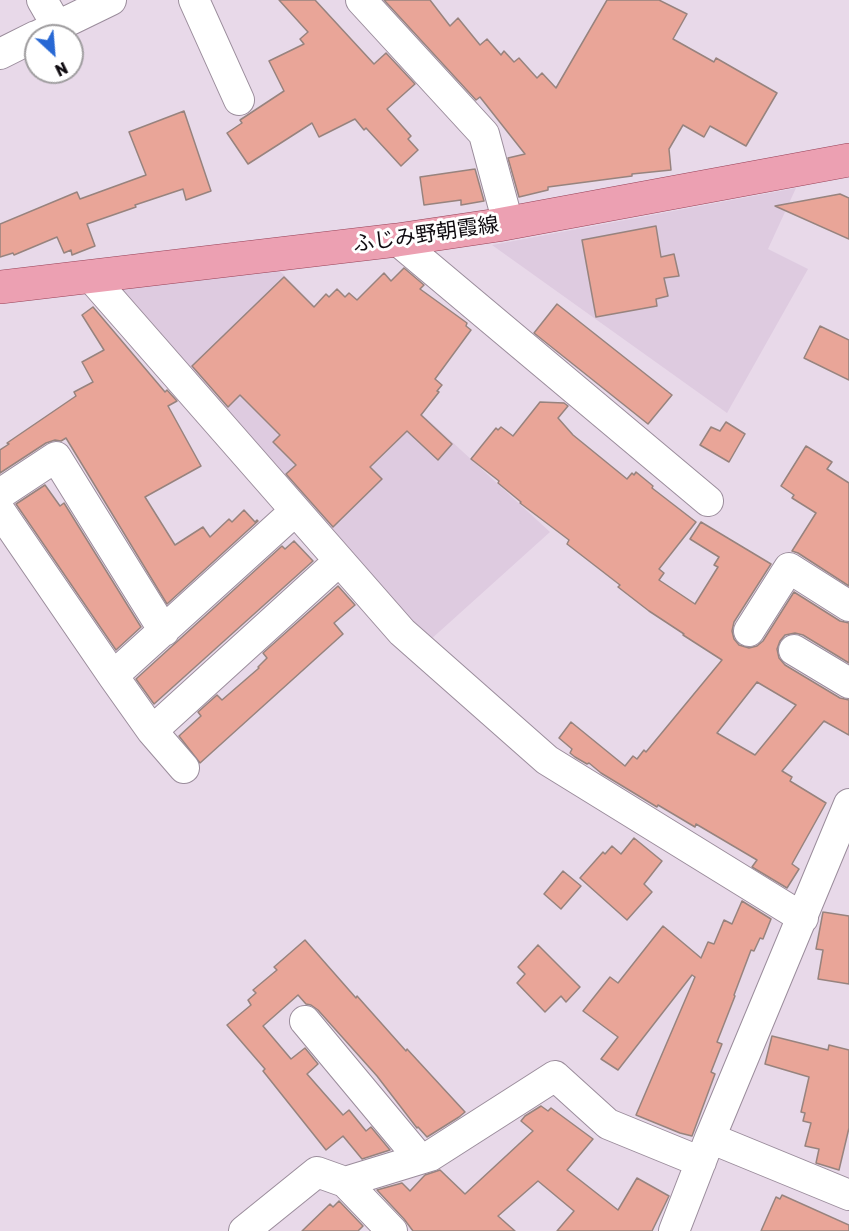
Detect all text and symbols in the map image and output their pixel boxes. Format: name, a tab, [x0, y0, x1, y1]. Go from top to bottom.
north arrow	[24, 24, 84, 84]
text: N	[52, 58, 71, 80]
street label: ふじみ野朝霞線	[351, 212, 501, 258]

